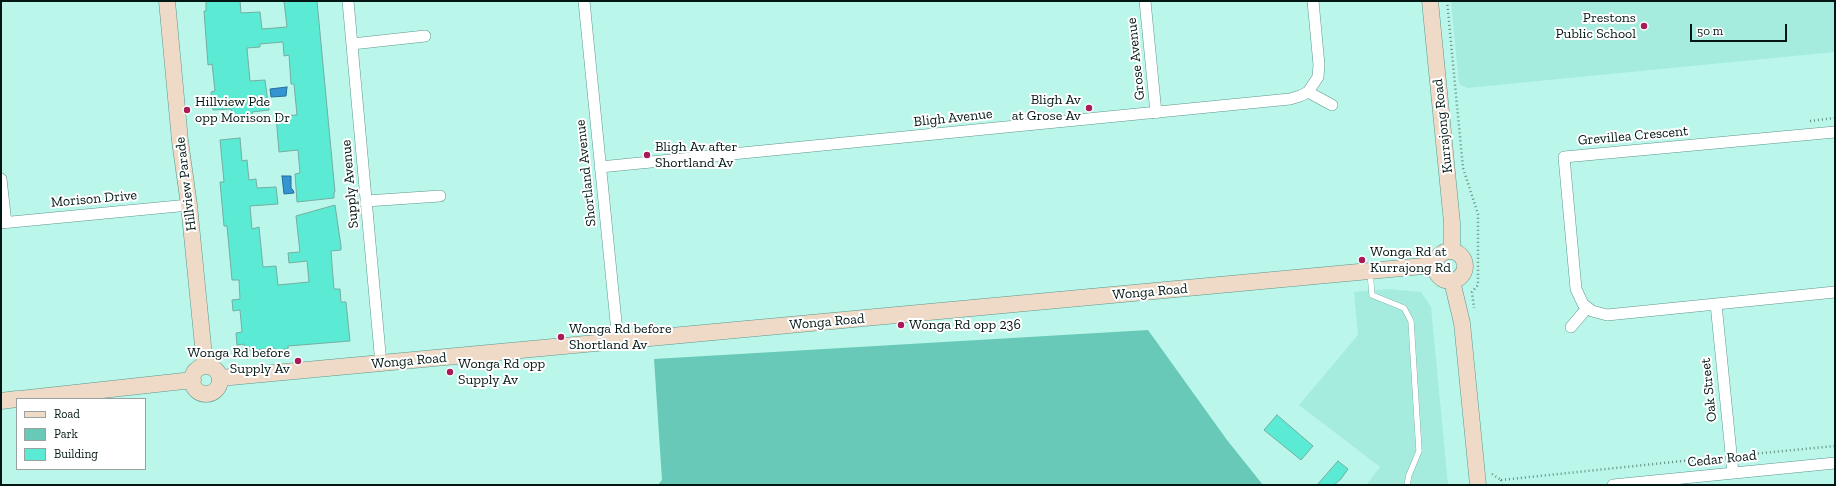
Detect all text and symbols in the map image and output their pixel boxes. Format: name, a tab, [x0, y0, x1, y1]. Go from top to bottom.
place label: Prestons Public School	[1555, 10, 1636, 42]
scale bar	[1692, 16, 1789, 42]
street label: Grose Avenue	[1123, 17, 1149, 101]
marker: Prestons Public School	[1639, 21, 1649, 31]
text: 50 m	[1697, 24, 1723, 38]
street label: Kurrajong Road	[1430, 78, 1456, 174]
place label: Bligh Av at Grose Av	[1012, 92, 1081, 124]
place label: Hillview Pde opp Morison Dr	[195, 94, 290, 126]
marker: Bligh Av at Grose Av	[1084, 103, 1094, 113]
marker: Hillview Pde opp Morison Dr	[182, 105, 192, 115]
street label: Bligh Avenue	[913, 106, 993, 130]
street label: Shortland Avenue	[572, 119, 600, 227]
street label: Grevillea Crescent	[1577, 123, 1689, 149]
street label: Hillview Parade	[172, 136, 200, 232]
street label: Supply Avenue	[338, 139, 362, 229]
place label: Bligh Av after Shortland Av	[655, 139, 737, 172]
marker: Bligh Av after Shortland Av	[642, 150, 652, 160]
street label: Morison Drive	[50, 187, 138, 211]
place label: Wonga Rd at Kurrajong Rd	[1370, 244, 1451, 276]
marker: Wonga Rd at Kurrajong Rd	[1357, 255, 1367, 265]
street label: Wonga Road	[1112, 280, 1188, 304]
street label: Wonga Road	[789, 310, 865, 334]
place label: Wonga Rd opp 236	[909, 317, 1021, 333]
marker: Wonga Rd opp 236	[896, 320, 906, 330]
place label: Wonga Rd before Shortland Av	[569, 321, 672, 354]
marker: Wonga Rd before Shortland Av	[556, 332, 566, 342]
place label: Wonga Rd before Supply Av	[187, 345, 290, 378]
street label: Wonga Road	[371, 349, 447, 373]
marker: Wonga Rd before Supply Av	[293, 356, 303, 366]
place label: Wonga Rd opp Supply Av	[458, 356, 545, 388]
street label: Oak Street	[1697, 357, 1721, 423]
marker: Wonga Rd opp Supply Av	[445, 367, 455, 377]
legend	[16, 398, 146, 470]
text: Road	[54, 407, 80, 421]
text: Park	[54, 427, 78, 441]
text: Building	[54, 447, 98, 461]
street label: Cedar Road	[1687, 447, 1757, 471]

